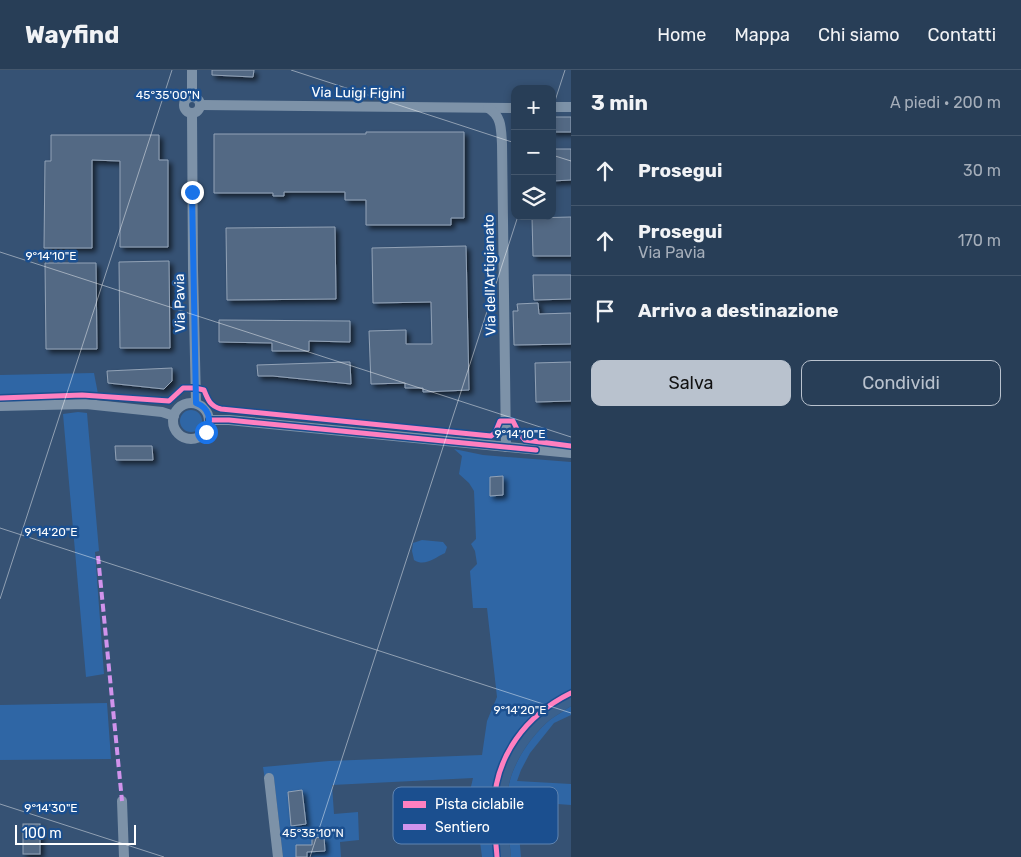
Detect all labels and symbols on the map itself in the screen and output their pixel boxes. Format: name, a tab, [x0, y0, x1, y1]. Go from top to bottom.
street label: Via Luigi Figini	[311, 84, 405, 102]
text: 45°35'00"N	[136, 88, 200, 102]
route end	[181, 181, 204, 204]
street label: Via dell'Artigianato	[480, 214, 500, 336]
text: 9°14'10"E	[25, 249, 77, 263]
street label: Via Pavia	[171, 273, 189, 333]
route start	[195, 421, 218, 444]
text: 9°14'10"E	[494, 427, 546, 441]
text: 9°14'20"E	[24, 525, 78, 539]
text: 9°14'20"E	[493, 703, 547, 717]
legend	[393, 787, 558, 844]
text: Pista ciclabile	[435, 796, 524, 813]
text: 9°14'30"E	[24, 801, 78, 815]
text: Sentiero	[435, 819, 490, 836]
scale bar	[15, 822, 136, 845]
text: 45°35'10"N	[282, 826, 344, 840]

